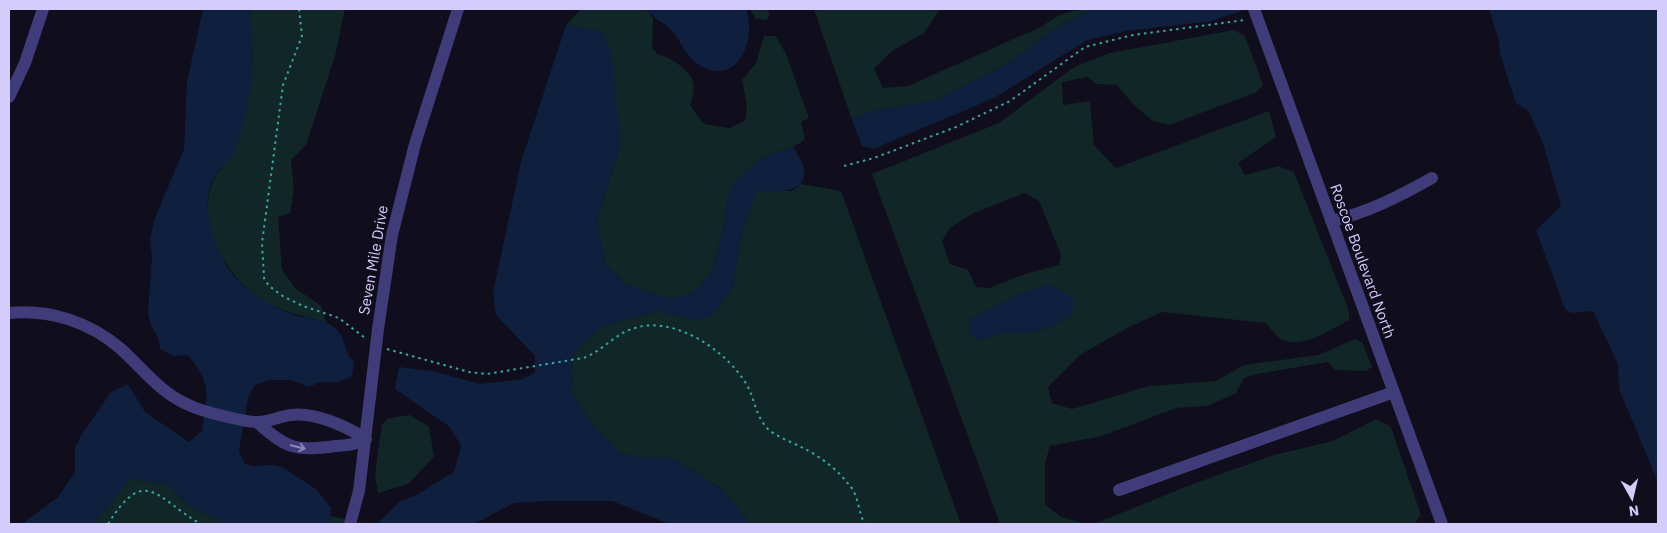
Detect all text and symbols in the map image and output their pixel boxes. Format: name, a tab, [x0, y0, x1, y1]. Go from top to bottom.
street label: Roscoe Boulevard North	[1326, 181, 1400, 341]
street label: Seven Mile Drive	[354, 204, 392, 316]
one-way arrow	[290, 443, 306, 453]
north arrow	[1607, 473, 1657, 523]
text: N	[1628, 501, 1640, 520]

